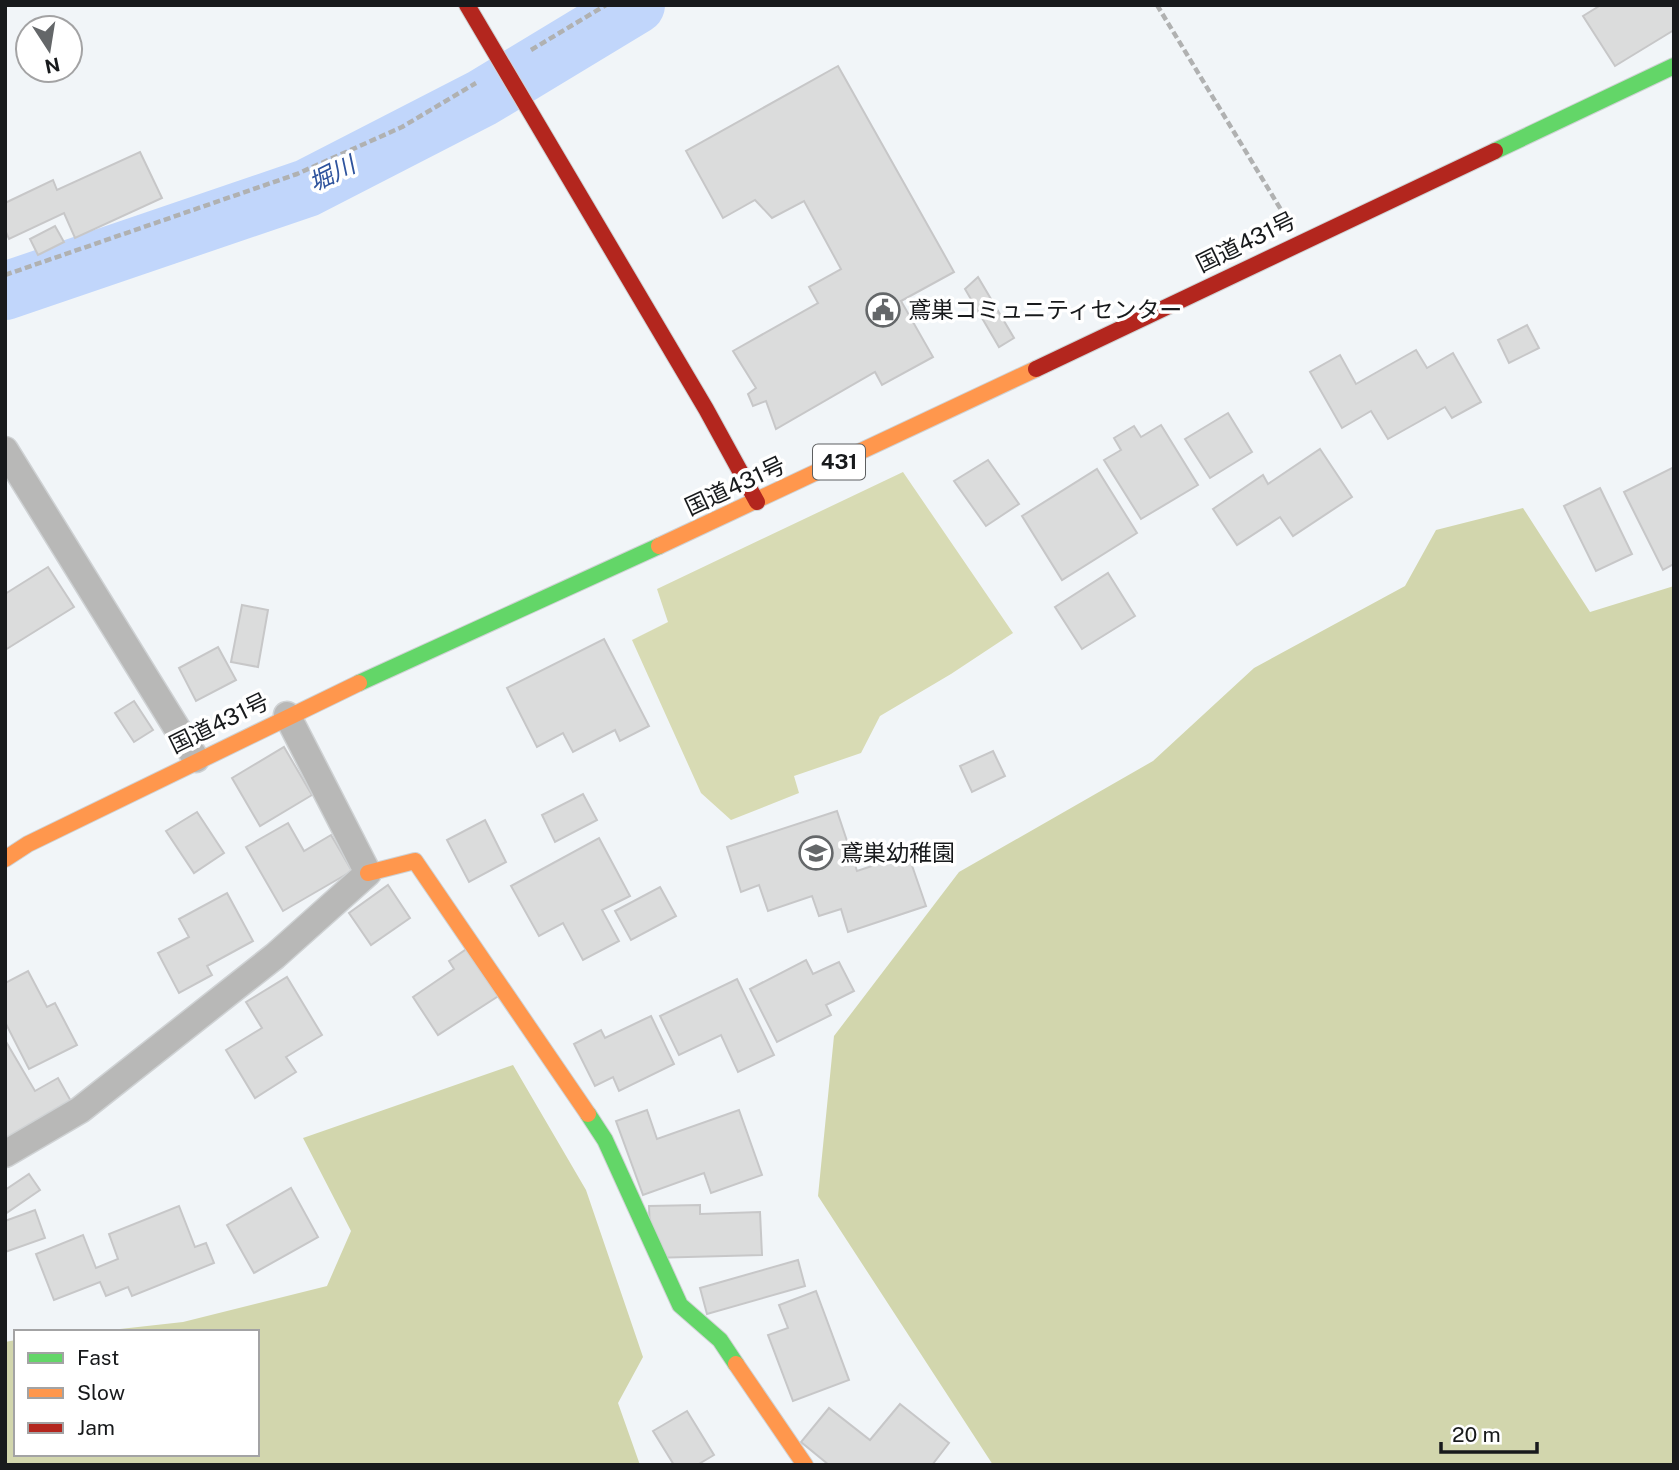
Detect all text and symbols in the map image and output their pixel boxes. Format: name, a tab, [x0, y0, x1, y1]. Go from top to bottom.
north arrow	[14, 14, 84, 84]
text: N	[43, 53, 62, 78]
water label: 堀川	[304, 149, 362, 196]
street label: 国道431号	[1192, 206, 1300, 277]
public building icon: 鳶巣コミュニティセンター	[864, 291, 902, 329]
place label: 鳶巣コミュニティセンター	[908, 296, 1183, 323]
road number: 431	[813, 444, 865, 480]
street label: 国道431号	[680, 451, 789, 520]
street label: 国道431号	[165, 687, 273, 758]
school or university icon: 鳶巣幼稚園	[797, 834, 835, 872]
place label: 鳶巣幼稚園	[840, 839, 955, 866]
legend	[14, 1330, 259, 1456]
text: Fast	[77, 1345, 119, 1370]
text: Slow	[77, 1380, 125, 1405]
scale bar	[1441, 1410, 1537, 1454]
text: Jam	[77, 1415, 115, 1440]
text: 20 m	[1452, 1422, 1501, 1447]

